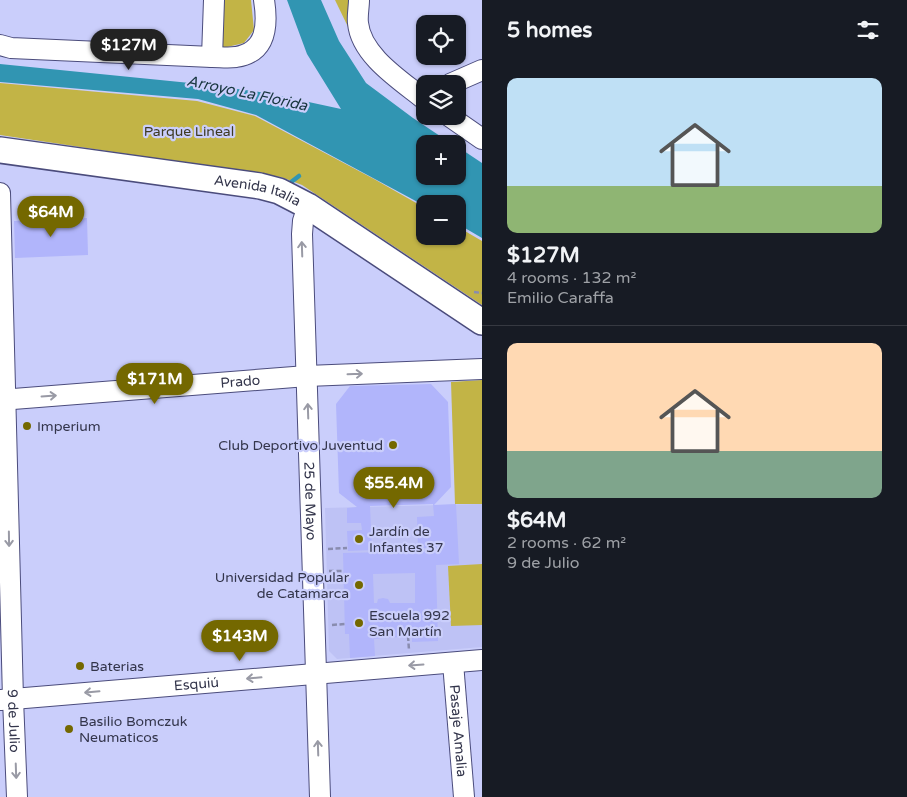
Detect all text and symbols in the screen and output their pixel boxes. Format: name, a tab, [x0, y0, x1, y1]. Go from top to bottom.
map controls	[416, 15, 466, 245]
button: locate	[416, 15, 466, 65]
icon: filters	[854, 16, 882, 44]
text: 5 homes	[507, 18, 592, 43]
pin: $127M	[94, 28, 164, 71]
text: $127M	[101, 35, 157, 55]
water label: Arroyo La Florida	[185, 71, 309, 115]
button: layers	[416, 75, 466, 125]
icon: home	[650, 110, 740, 200]
park label: Parque Lineal	[144, 123, 234, 140]
button: +	[416, 135, 466, 185]
street label: Avenida Italia	[213, 171, 304, 209]
button: −	[416, 195, 466, 245]
pin: $64M	[21, 196, 81, 238]
text: $64M	[28, 202, 74, 222]
one-way arrow	[297, 241, 307, 257]
text: $127M	[507, 243, 580, 268]
text: 4 rooms · 132 m²	[507, 268, 636, 288]
text: Emilio Caraffa	[507, 288, 614, 308]
pin: $171M	[120, 362, 190, 405]
text: $171M	[127, 369, 183, 389]
one-way arrow	[347, 370, 363, 379]
street label: Prado	[220, 371, 261, 391]
icon: home	[650, 376, 740, 466]
one-way arrow	[40, 391, 56, 401]
one-way arrow	[303, 403, 312, 419]
place label: Imperium	[37, 418, 101, 435]
marker: Imperium	[21, 420, 33, 432]
place label: Club Deportivo Juventud	[218, 437, 383, 454]
marker: Club Deportivo Juventud	[387, 439, 399, 451]
street label: 25 de Mayo	[301, 461, 320, 541]
pin: $55.4M	[353, 466, 435, 509]
text: $55.4M	[364, 473, 424, 493]
text: $64M	[507, 508, 567, 533]
place label: Jardín de Infantes 37	[369, 523, 444, 556]
one-way arrow	[4, 530, 14, 547]
marker: Jardín de Infantes 37	[353, 533, 365, 545]
text: 2 rooms · 62 m²	[507, 533, 626, 553]
text: 9 de Julio	[507, 553, 579, 573]
place label: Universidad Popular de Catamarca	[215, 569, 350, 602]
marker: Universidad Popular de Catamarca	[353, 579, 365, 591]
place label: Escuela 992 San Martín	[369, 607, 450, 640]
marker: Escuela 992 San Martín	[353, 617, 365, 629]
pin: $143M	[205, 620, 275, 662]
text: $143M	[212, 626, 268, 646]
place label: Baterias	[90, 658, 144, 675]
marker: Baterias	[74, 660, 86, 672]
one-way arrow	[408, 661, 424, 670]
street label: Esquiú	[173, 673, 219, 694]
one-way arrow	[246, 674, 262, 683]
street label: Pasaje Amalia	[446, 684, 471, 778]
one-way arrow	[84, 687, 100, 697]
street label: 9 de Julio	[4, 689, 24, 753]
place label: Basilio Bomczuk Neumaticos	[79, 713, 188, 746]
marker: Basilio Bomczuk Neumaticos	[63, 723, 75, 735]
one-way arrow	[313, 741, 323, 757]
one-way arrow	[12, 763, 21, 779]

